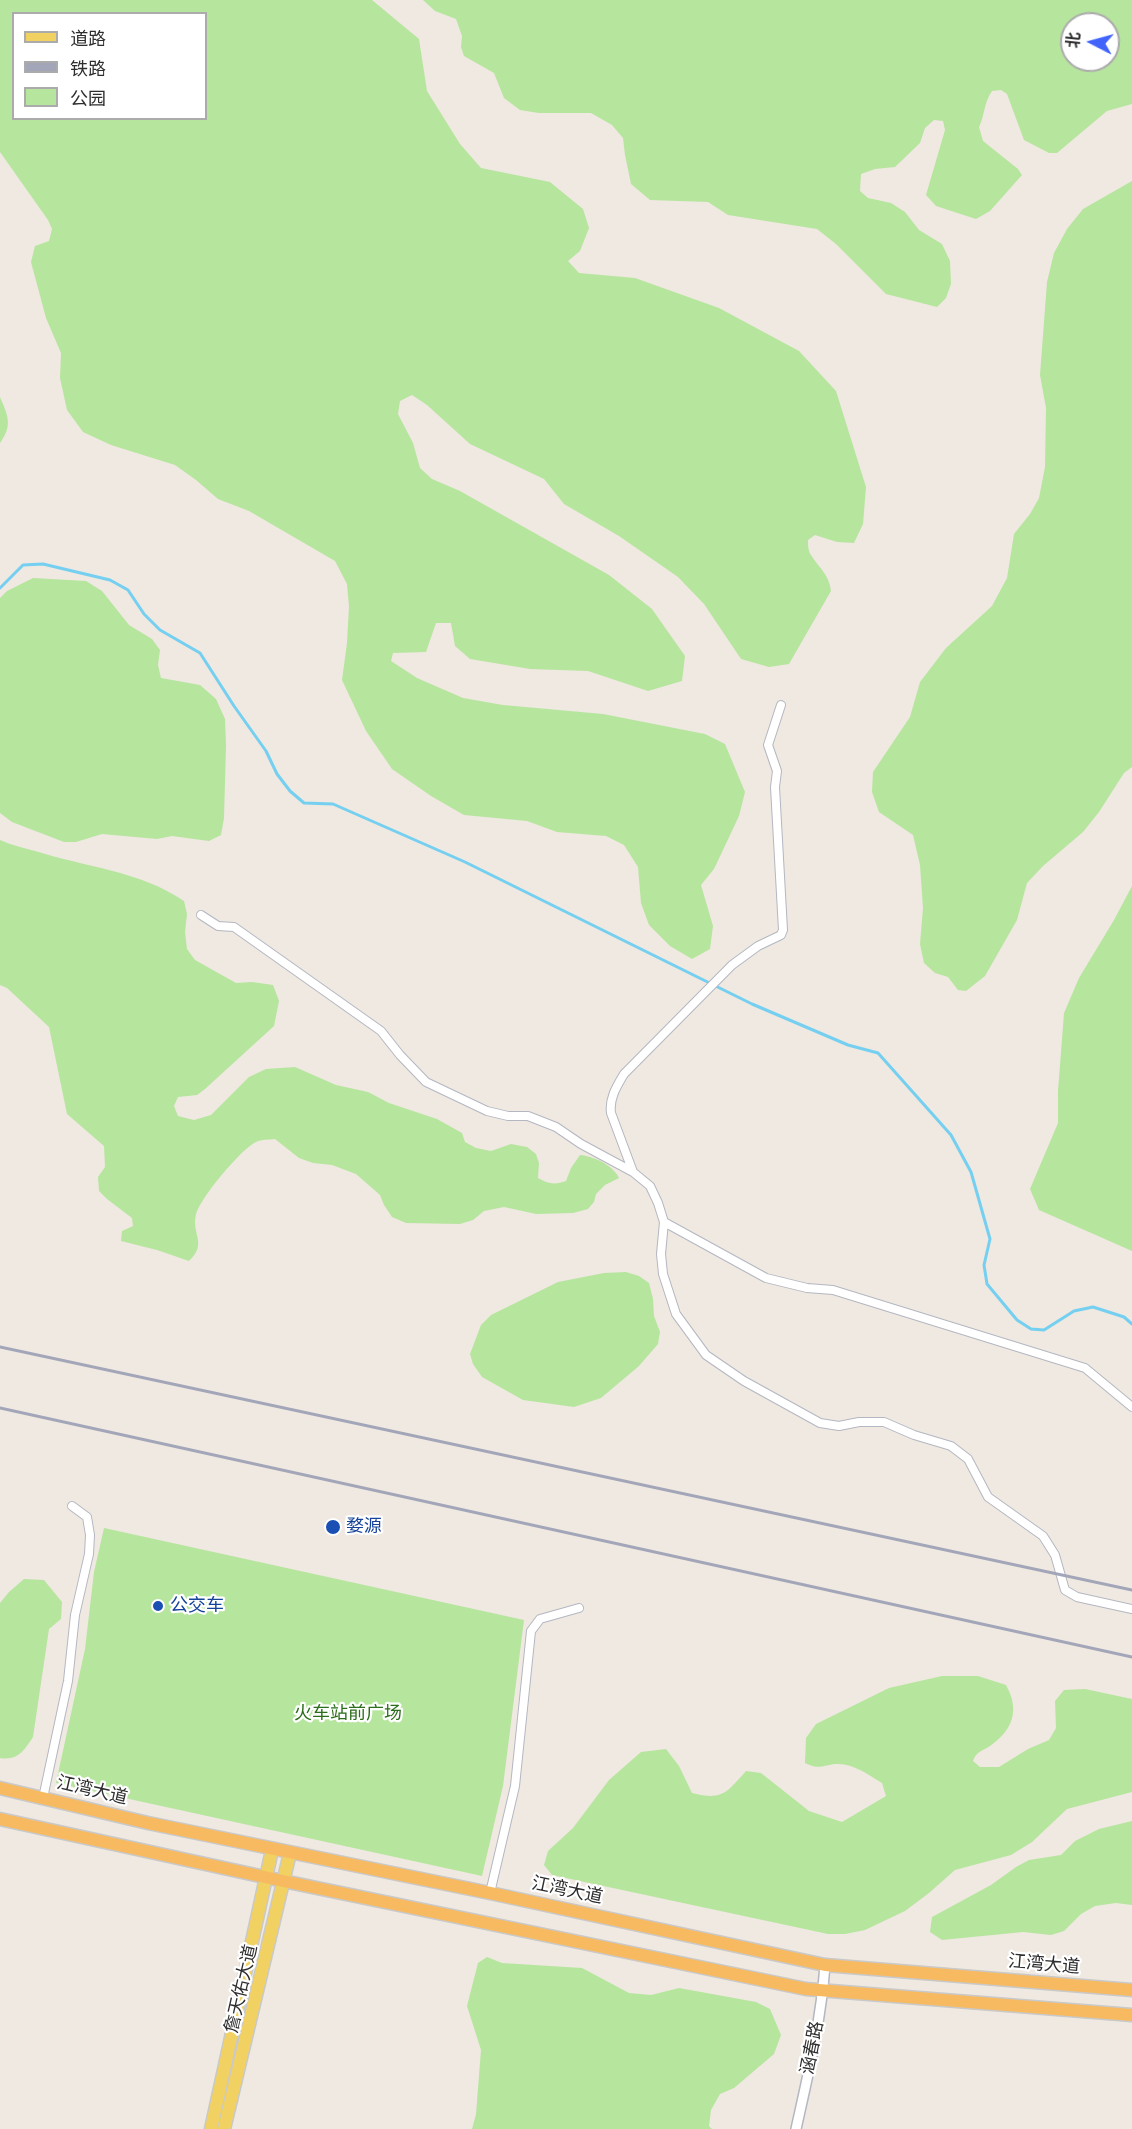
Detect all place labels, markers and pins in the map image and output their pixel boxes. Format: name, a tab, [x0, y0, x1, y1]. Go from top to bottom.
place label: 婺源	[346, 1516, 382, 1538]
marker: 婺源	[324, 1518, 342, 1536]
place label: 公交车	[170, 1595, 224, 1617]
marker: 公交车	[151, 1599, 165, 1613]

